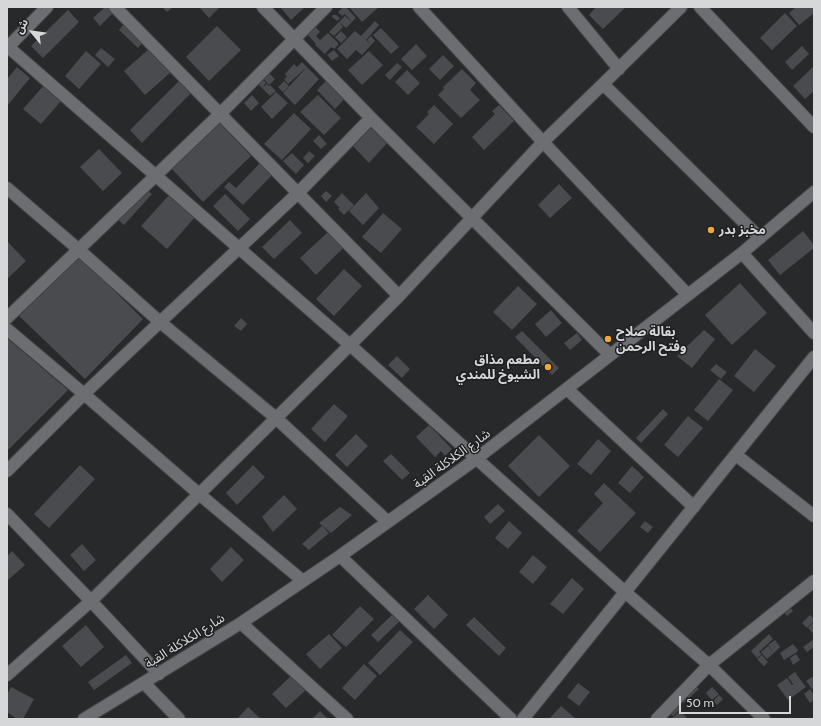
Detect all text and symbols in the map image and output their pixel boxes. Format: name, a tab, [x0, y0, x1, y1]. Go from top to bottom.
north arrow	[12, 12, 52, 52]
text: ش	[12, 16, 31, 36]
place label: مخبز بدر	[719, 222, 766, 238]
marker: مخبز بدر	[706, 225, 716, 235]
place label: بقالة صلاح وفتح الرحمن	[616, 324, 686, 355]
marker: بقالة صلاح وفتح الرحمن	[603, 334, 613, 344]
place label: مطعم مذاق الشيوخ للمندي	[456, 352, 540, 383]
marker: مطعم مذاق الشيوخ للمندي	[543, 362, 553, 372]
street label: شارع الكلاكلة القبة	[410, 426, 494, 492]
street label: شارع الكلاكلة القبة	[142, 610, 228, 672]
scale bar	[681, 688, 793, 714]
text: 50 m	[686, 695, 714, 710]

